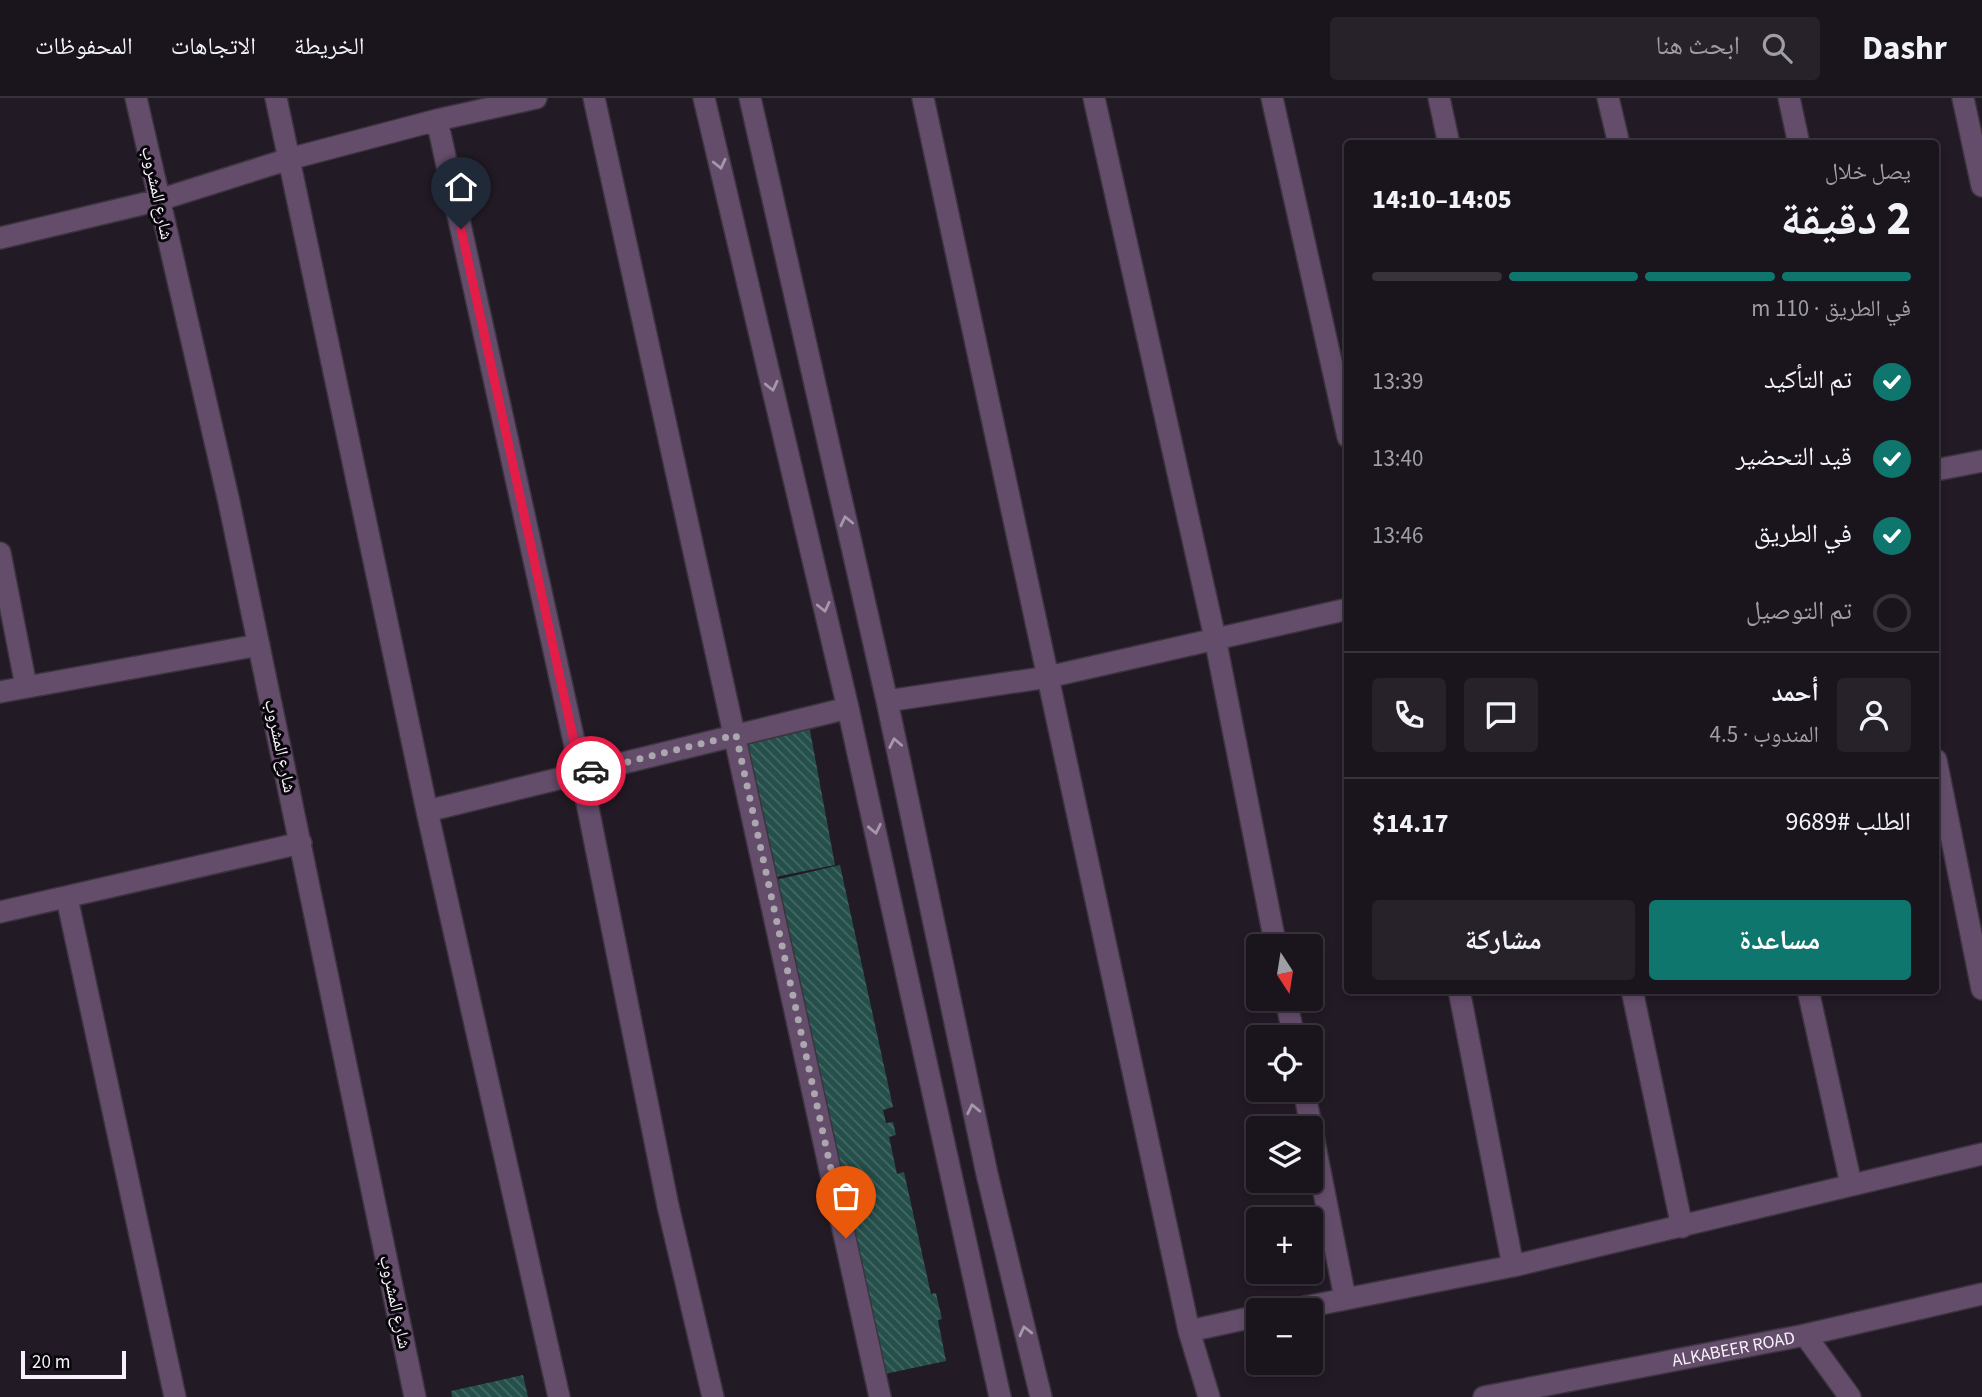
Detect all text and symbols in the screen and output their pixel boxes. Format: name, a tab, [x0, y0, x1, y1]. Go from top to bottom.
search box	[1330, 17, 1820, 80]
text: Dashr	[1862, 25, 1947, 72]
text: ابحث هنا	[1656, 27, 1740, 64]
text: المحفوظات	[35, 29, 133, 64]
text: الاتجاهات	[171, 29, 256, 64]
text: الخريطة	[294, 29, 365, 64]
icon: search	[1758, 29, 1796, 67]
street label: شارع المشروب	[135, 144, 179, 242]
text: يصل خلال	[1825, 155, 1911, 188]
pin	[431, 157, 491, 229]
one-way arrow	[712, 158, 726, 170]
icon: home	[442, 168, 480, 206]
text: 14:05–14:10	[1372, 181, 1512, 218]
text: 2 دقيقة	[1781, 187, 1911, 252]
text: في الطريق · 110 m	[1751, 292, 1911, 325]
text: تم التأكيد	[1764, 361, 1852, 398]
icon: check	[1873, 363, 1911, 401]
text: 13:39	[1372, 365, 1423, 398]
one-way arrow	[764, 380, 778, 392]
text: قيد التحضير	[1736, 438, 1852, 475]
icon: check	[1873, 440, 1911, 478]
text: 13:40	[1372, 442, 1423, 475]
one-way arrow	[840, 515, 854, 527]
text: في الطريق	[1754, 515, 1852, 552]
icon: check	[1873, 517, 1911, 555]
text: 13:46	[1372, 519, 1423, 552]
text: تم التوصيل	[1746, 592, 1852, 629]
one-way arrow	[816, 601, 831, 613]
text: أحمد	[1771, 674, 1819, 711]
button: phone	[1372, 678, 1446, 752]
button: chat	[1464, 678, 1538, 752]
button: person	[1837, 678, 1911, 752]
street label: شارع المشروب	[258, 697, 302, 795]
text: المندوب · 4.5	[1709, 718, 1819, 751]
courier	[556, 736, 626, 806]
one-way arrow	[888, 737, 903, 749]
icon: car	[572, 752, 610, 790]
text: الطلب #9689	[1786, 803, 1911, 840]
text: $14.17	[1372, 805, 1448, 842]
one-way arrow	[866, 823, 881, 835]
button: مشاركة	[1372, 900, 1635, 980]
button: مساعدة	[1649, 900, 1911, 980]
north arrow	[1246, 934, 1323, 1012]
map controls	[1246, 934, 1323, 1375]
button: locate	[1246, 1025, 1323, 1102]
one-way arrow	[966, 1103, 981, 1115]
button: layers	[1246, 1116, 1323, 1193]
pin	[816, 1166, 876, 1238]
icon: bag	[827, 1177, 865, 1215]
button: +	[1246, 1207, 1323, 1284]
street label: شارع المشروب	[373, 1253, 417, 1351]
button: −	[1246, 1298, 1323, 1375]
one-way arrow	[1018, 1325, 1033, 1337]
street label: ALKABEER ROAD	[1670, 1325, 1797, 1373]
scale bar	[21, 1348, 126, 1380]
text: 20 m	[32, 1349, 70, 1376]

